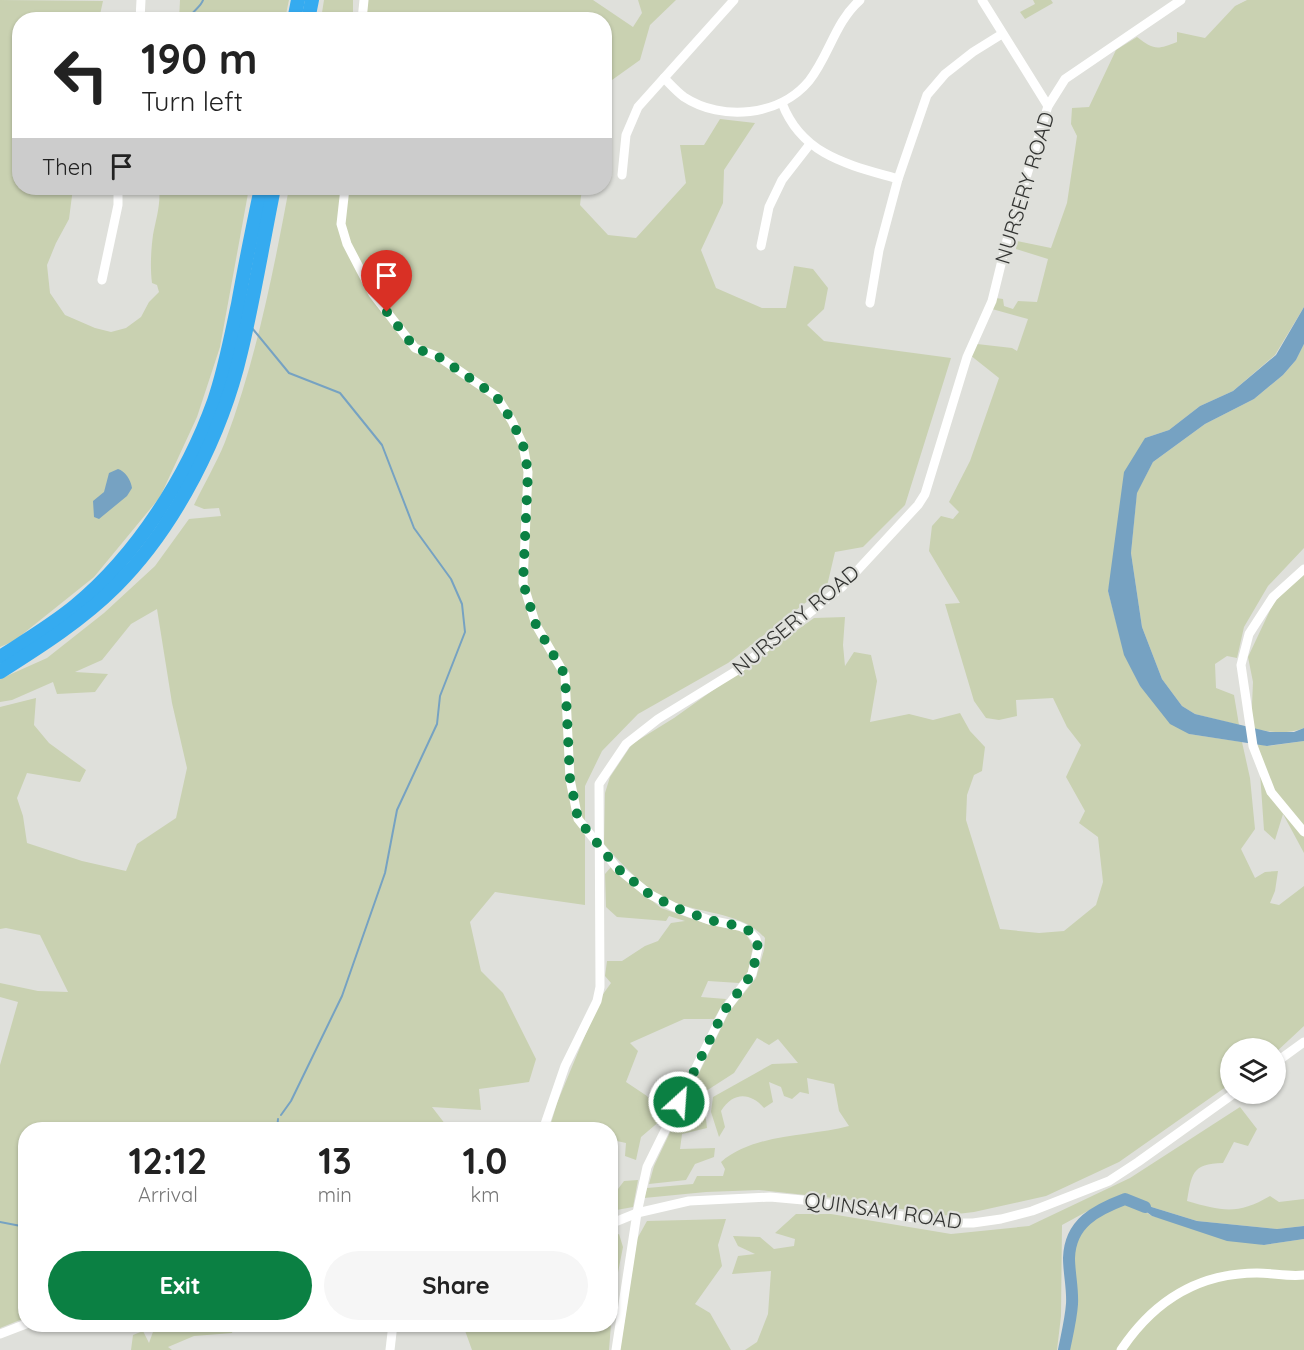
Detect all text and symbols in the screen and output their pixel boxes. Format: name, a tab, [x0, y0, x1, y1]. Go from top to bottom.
text: 190 m	[141, 32, 257, 85]
icon: left	[42, 36, 120, 114]
text: Turn left	[141, 84, 243, 118]
street label: NURSERY ROAD	[989, 108, 1060, 267]
icon: arrive	[105, 150, 138, 183]
text: Then	[42, 153, 93, 181]
pin	[361, 250, 412, 312]
icon: arrive	[370, 259, 403, 292]
street label: NURSERY ROAD	[727, 559, 864, 680]
map controls	[1220, 1038, 1286, 1104]
button: layers	[1220, 1038, 1286, 1104]
position arrow	[647, 1070, 711, 1134]
text: 12:12	[129, 1138, 207, 1183]
text: 13	[318, 1138, 352, 1183]
text: 1.0	[462, 1138, 507, 1183]
text: Arrival	[138, 1182, 198, 1207]
text: min	[318, 1182, 352, 1207]
text: km	[470, 1182, 499, 1207]
street label: QUINSAM ROAD	[803, 1186, 964, 1234]
button: Exit	[48, 1251, 312, 1320]
button: Share	[324, 1251, 588, 1320]

